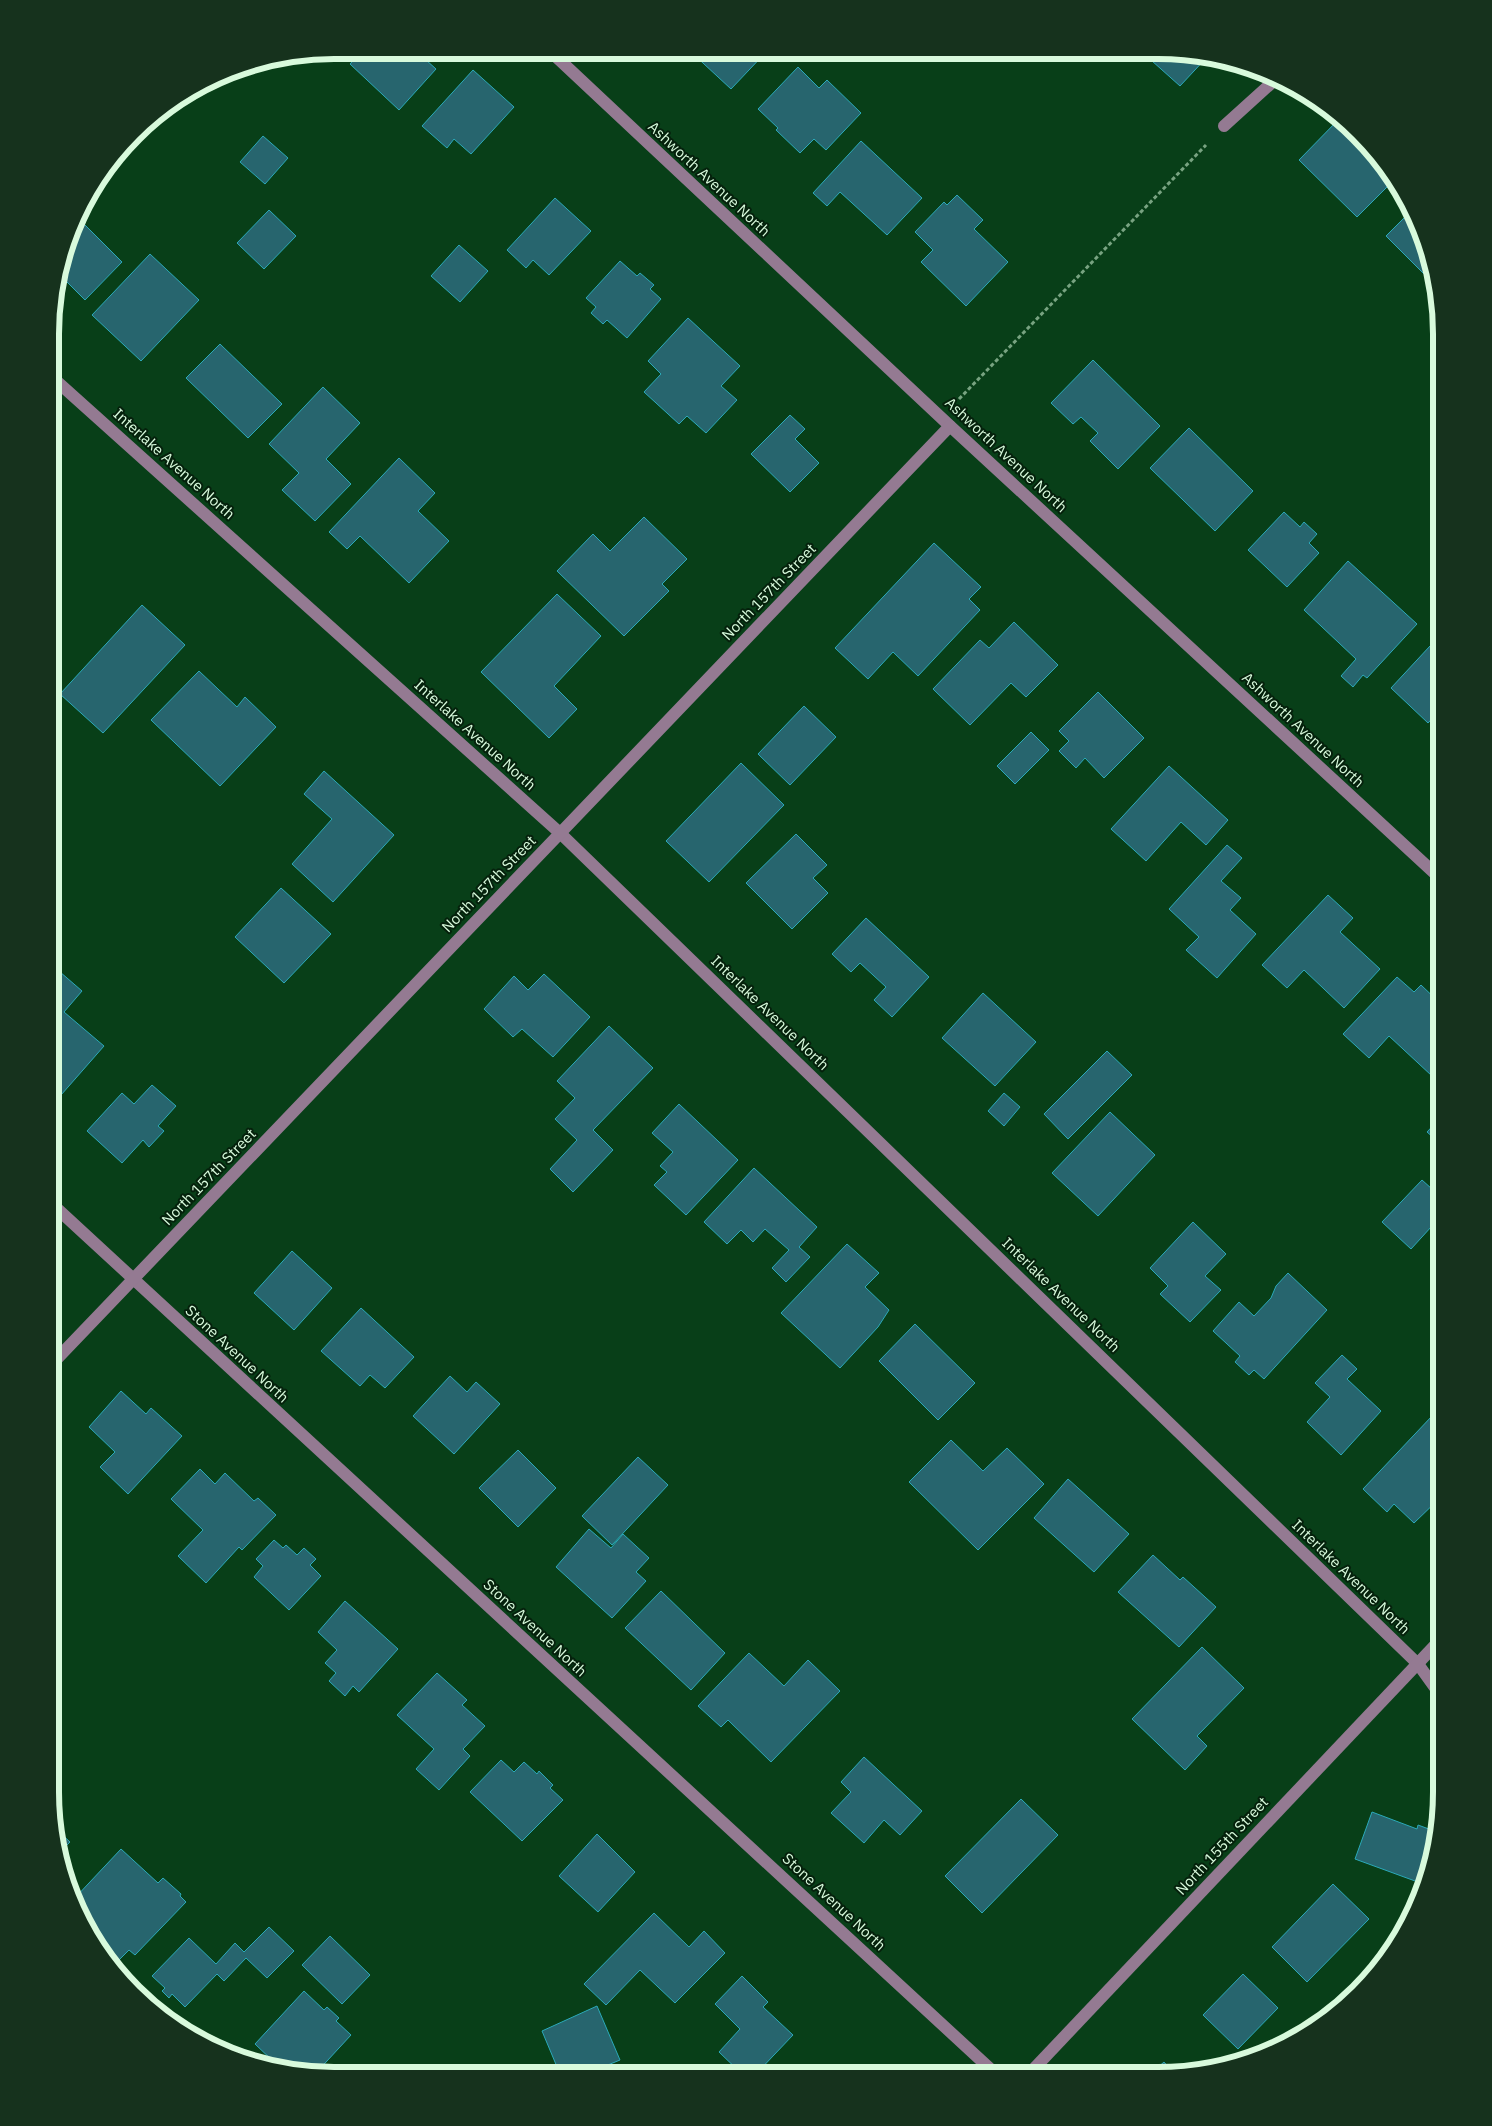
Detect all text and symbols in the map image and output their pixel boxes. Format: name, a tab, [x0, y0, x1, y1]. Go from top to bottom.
street label: Ashworth Avenue North	[644, 117, 774, 240]
street label: Ashworth Avenue North	[941, 393, 1071, 516]
street label: Interlake Avenue North	[110, 404, 239, 523]
street label: North 157th Street	[718, 539, 820, 644]
street label: Ashworth Avenue North	[1238, 668, 1368, 791]
street label: Interlake Avenue North	[411, 675, 540, 794]
street label: North 157th Street	[438, 831, 540, 936]
street label: Interlake Avenue North	[707, 951, 833, 1074]
street label: North 157th Street	[158, 1124, 260, 1229]
street label: Interlake Avenue North	[998, 1233, 1124, 1356]
street label: Stone Avenue North	[182, 1301, 293, 1406]
street label: Interlake Avenue North	[1288, 1515, 1414, 1638]
street label: Stone Avenue North	[480, 1575, 591, 1680]
street label: North 155th Street	[1171, 1793, 1272, 1899]
street label: Stone Avenue North	[779, 1849, 890, 1954]

